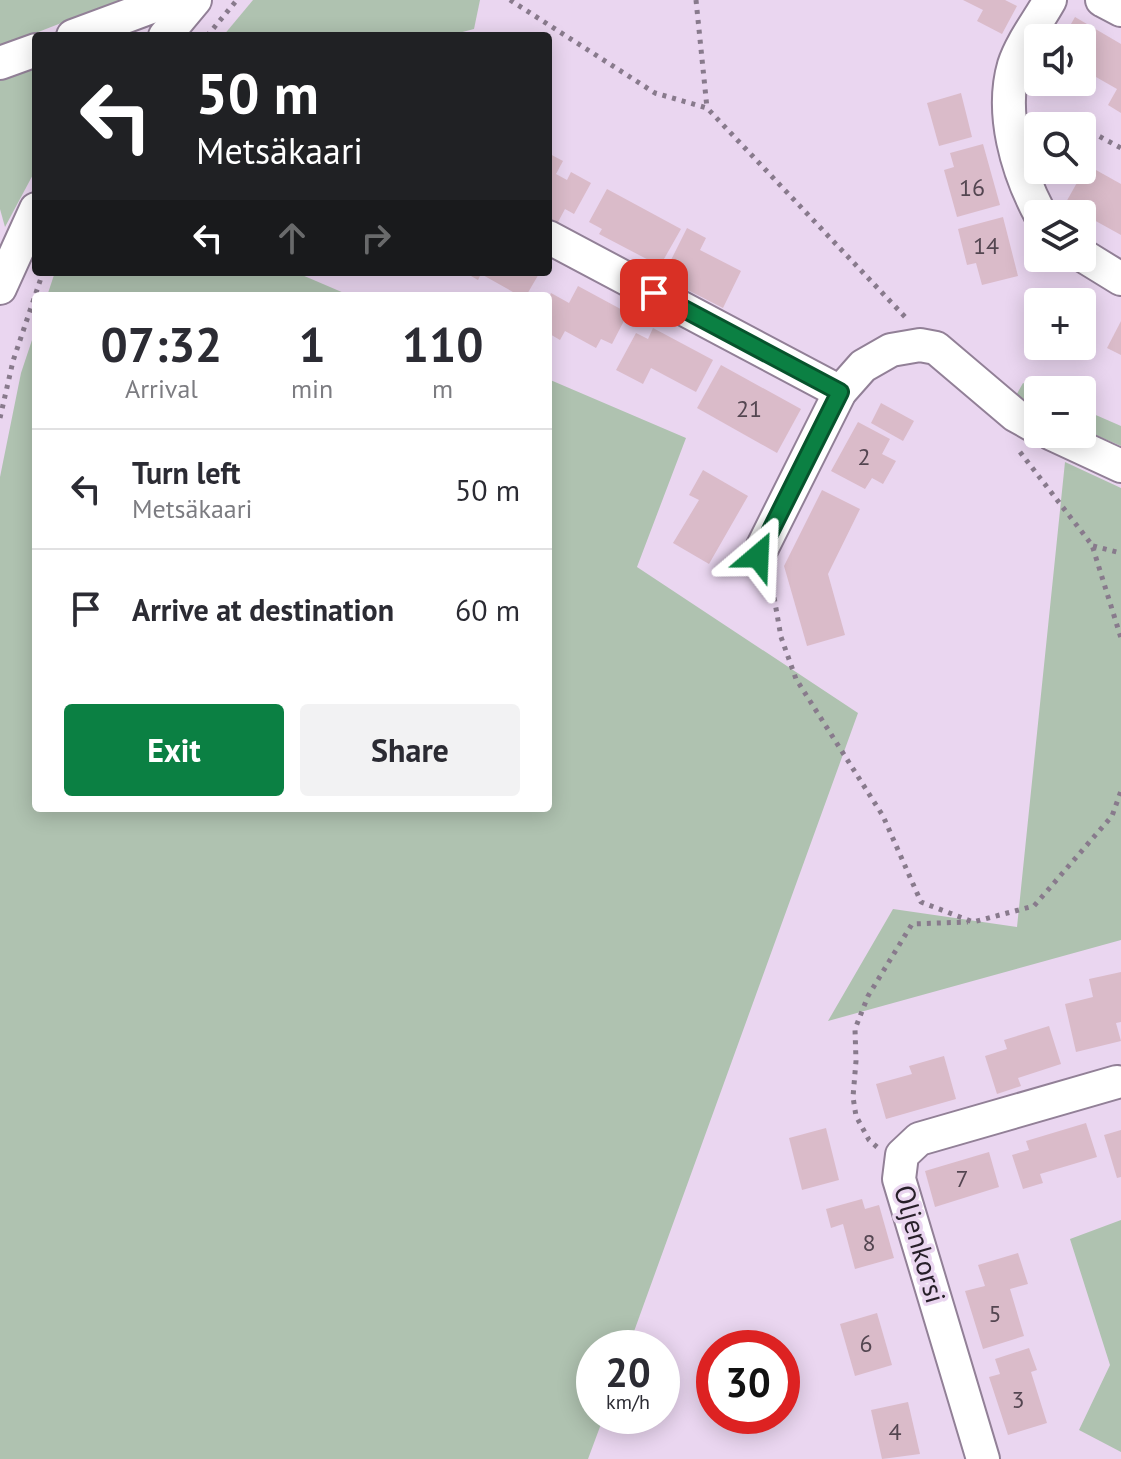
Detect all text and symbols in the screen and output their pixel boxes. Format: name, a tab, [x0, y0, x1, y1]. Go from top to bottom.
map controls	[1024, 24, 1096, 448]
button: sound	[1024, 24, 1096, 96]
text: 50 m	[196, 57, 319, 129]
icon: left	[64, 64, 168, 168]
button: search	[1024, 112, 1096, 184]
text: Metsäkaari	[196, 127, 363, 174]
house number: 16	[959, 172, 985, 203]
button: layers	[1024, 200, 1096, 272]
icon: left	[186, 216, 230, 260]
icon: ahead	[270, 216, 314, 260]
icon: right	[354, 216, 398, 260]
house number: 14	[973, 230, 999, 261]
pin	[620, 259, 688, 327]
icon: arrive	[632, 271, 676, 315]
button: +	[1024, 288, 1096, 360]
text: 07:32	[101, 313, 222, 375]
text: 1	[298, 313, 326, 375]
text: 110	[402, 313, 483, 375]
text: Arrival	[125, 372, 198, 405]
text: min	[291, 372, 333, 405]
text: m	[432, 372, 453, 405]
button: −	[1024, 376, 1096, 448]
house number: 21	[736, 393, 762, 424]
house number: 2	[857, 441, 871, 472]
text: Turn left	[132, 453, 240, 492]
icon: left	[64, 467, 108, 511]
text: 50 m	[455, 470, 520, 509]
text: Metsäkaari	[132, 492, 252, 525]
position arrow	[716, 514, 800, 598]
icon: arrive	[64, 587, 108, 631]
text: Arrive at destination	[132, 590, 394, 629]
text: 60 m	[455, 590, 520, 629]
button: Exit	[64, 704, 284, 796]
button: Share	[300, 704, 520, 796]
house number: 7	[955, 1163, 969, 1194]
street label: Oljenkorsi	[886, 1180, 955, 1307]
house number: 8	[862, 1227, 876, 1258]
house number: 5	[988, 1298, 1002, 1329]
house number: 6	[859, 1328, 873, 1359]
speed limit sign: 30	[696, 1330, 800, 1434]
text: 20	[605, 1346, 651, 1398]
house number: 3	[1011, 1384, 1025, 1415]
text: km/h	[606, 1389, 650, 1415]
house number: 4	[888, 1416, 902, 1447]

